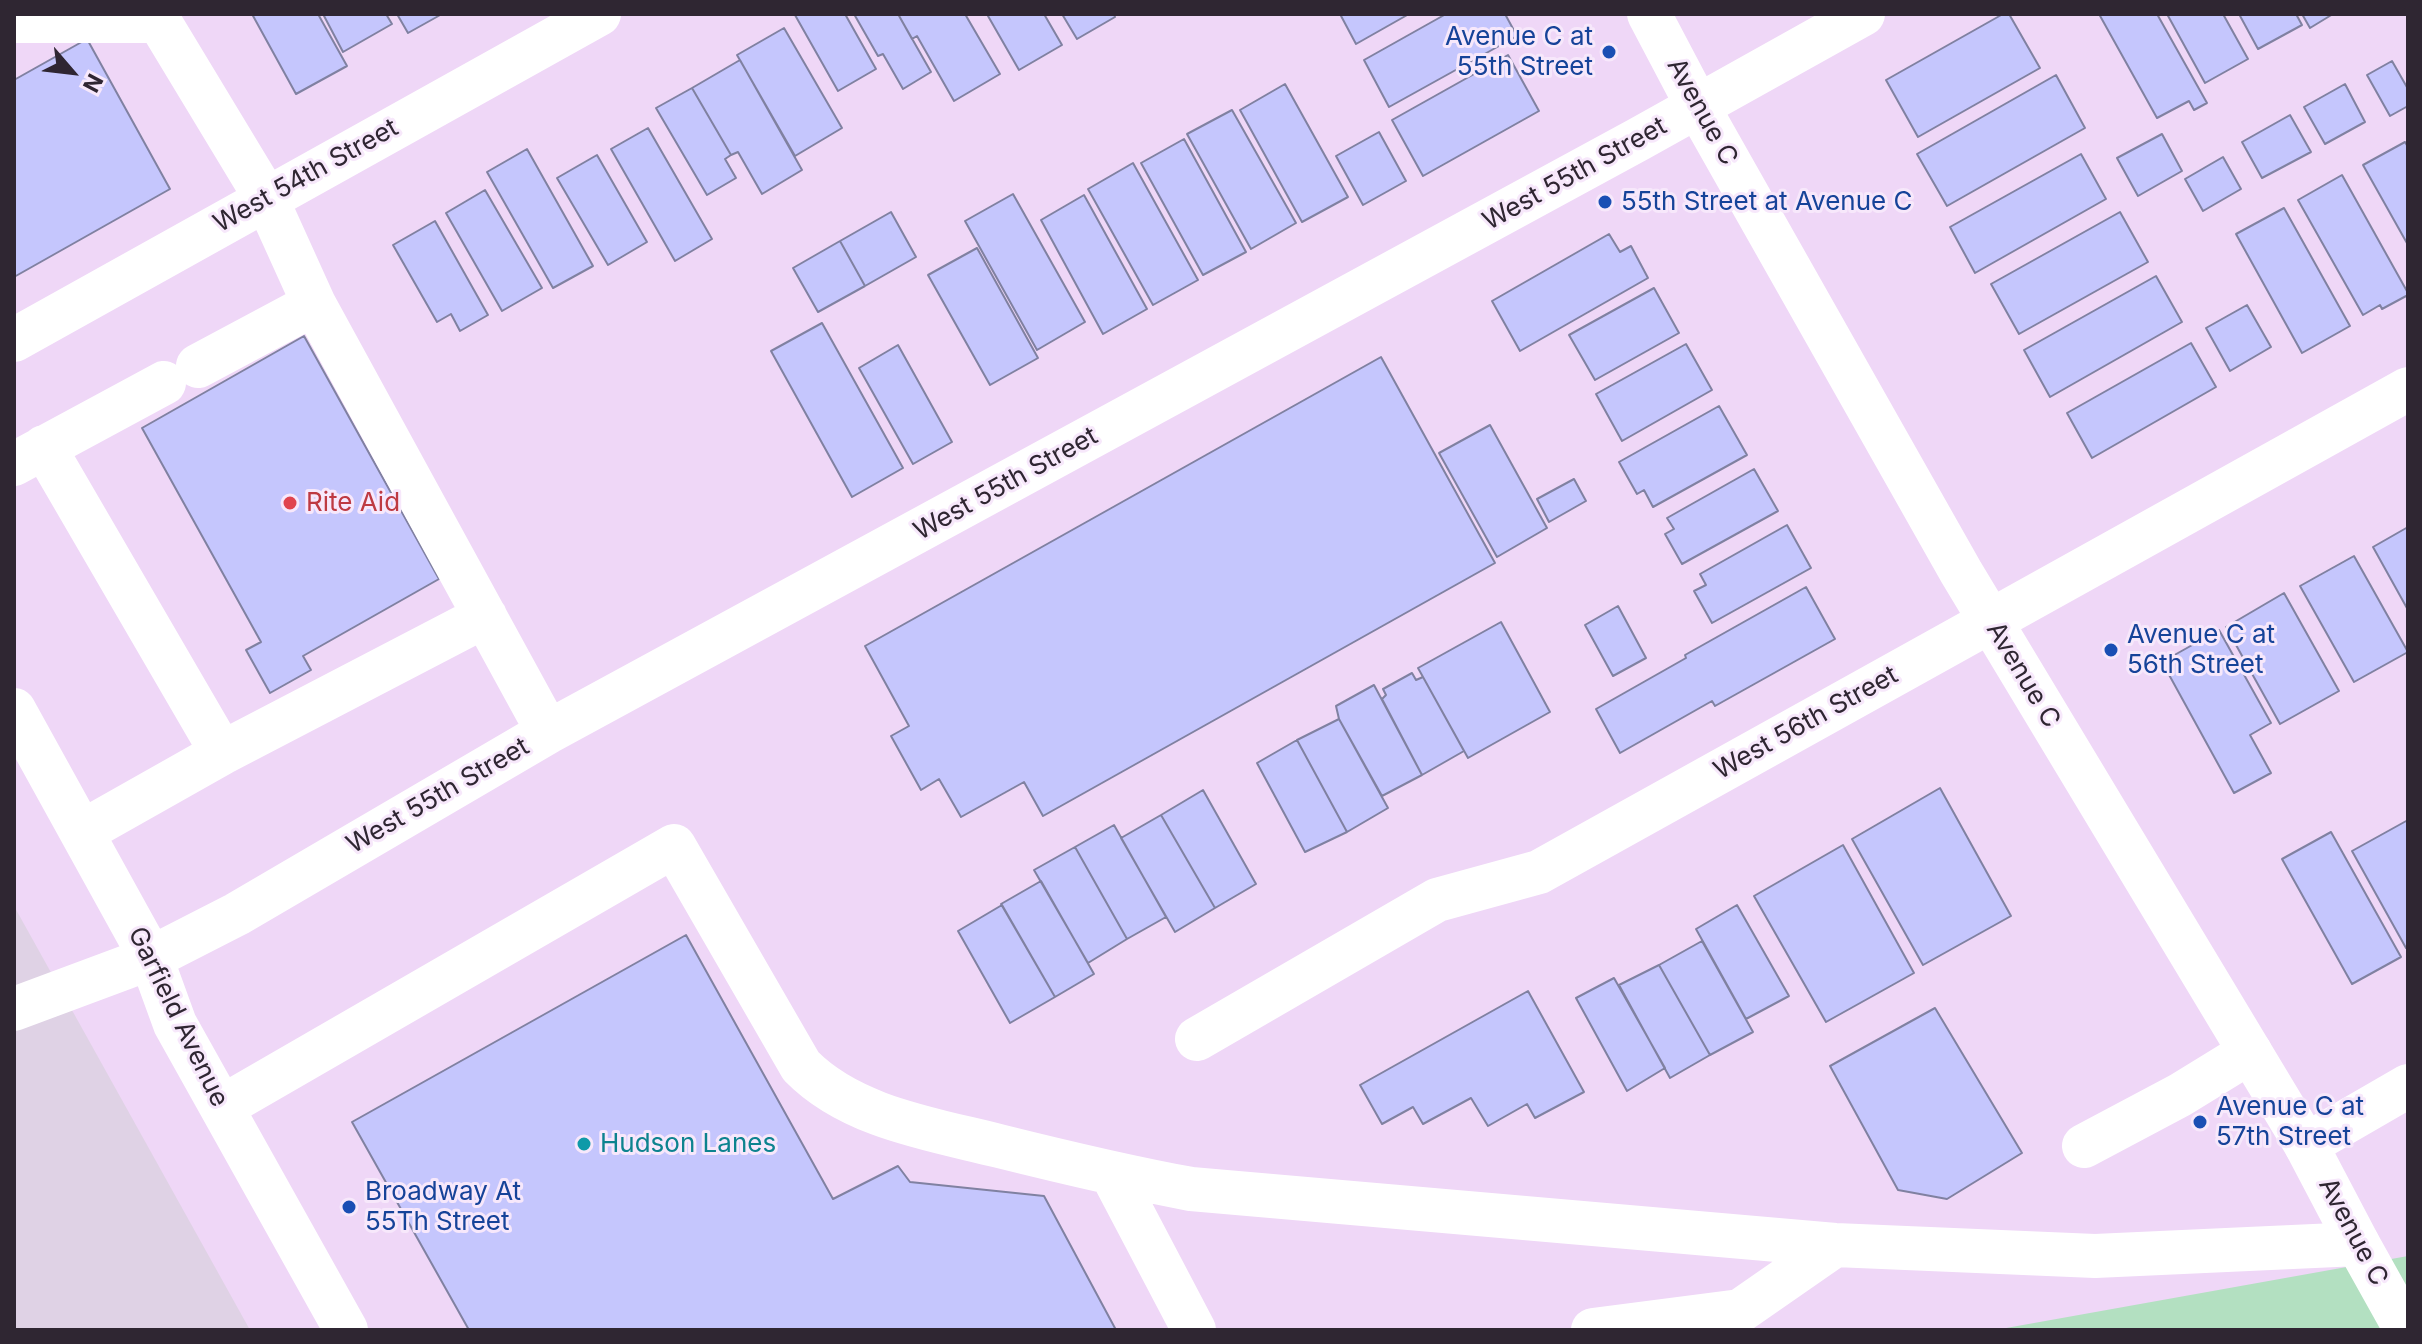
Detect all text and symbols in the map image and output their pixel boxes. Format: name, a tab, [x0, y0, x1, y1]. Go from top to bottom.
place label: Avenue C at 55th Street	[1445, 21, 1593, 82]
north arrow	[32, 32, 112, 112]
marker: Avenue C at 55th Street	[1600, 43, 1618, 61]
street label: Avenue C	[1660, 53, 1744, 171]
text: N	[78, 70, 109, 97]
street label: West 55th Street	[1478, 111, 1672, 237]
street label: West 54th Street	[208, 112, 404, 240]
place label: 55th Street at Avenue C	[1621, 186, 1913, 218]
marker: 55th Street at Avenue C	[1596, 193, 1614, 211]
street label: West 55th Street	[909, 421, 1103, 547]
place label: Rite Aid	[306, 487, 400, 519]
marker: Rite Aid	[281, 494, 299, 512]
street label: Avenue C	[1979, 617, 2067, 733]
place label: Avenue C at 56th Street	[2127, 619, 2275, 680]
marker: Avenue C at 56th Street	[2102, 641, 2120, 659]
street label: West 56th Street	[1709, 660, 1903, 786]
street label: West 55th Street	[341, 731, 535, 861]
street label: Garfield Avenue	[121, 922, 235, 1112]
place label: Avenue C at 57th Street	[2216, 1091, 2364, 1152]
marker: Avenue C at 57th Street	[2191, 1113, 2209, 1131]
place label: Hudson Lanes	[600, 1128, 776, 1160]
marker: Hudson Lanes	[575, 1135, 593, 1153]
street label: Avenue C	[2312, 1173, 2394, 1291]
place label: Broadway At 55Th Street	[365, 1176, 521, 1238]
marker: Broadway At 55Th Street	[340, 1198, 358, 1216]

